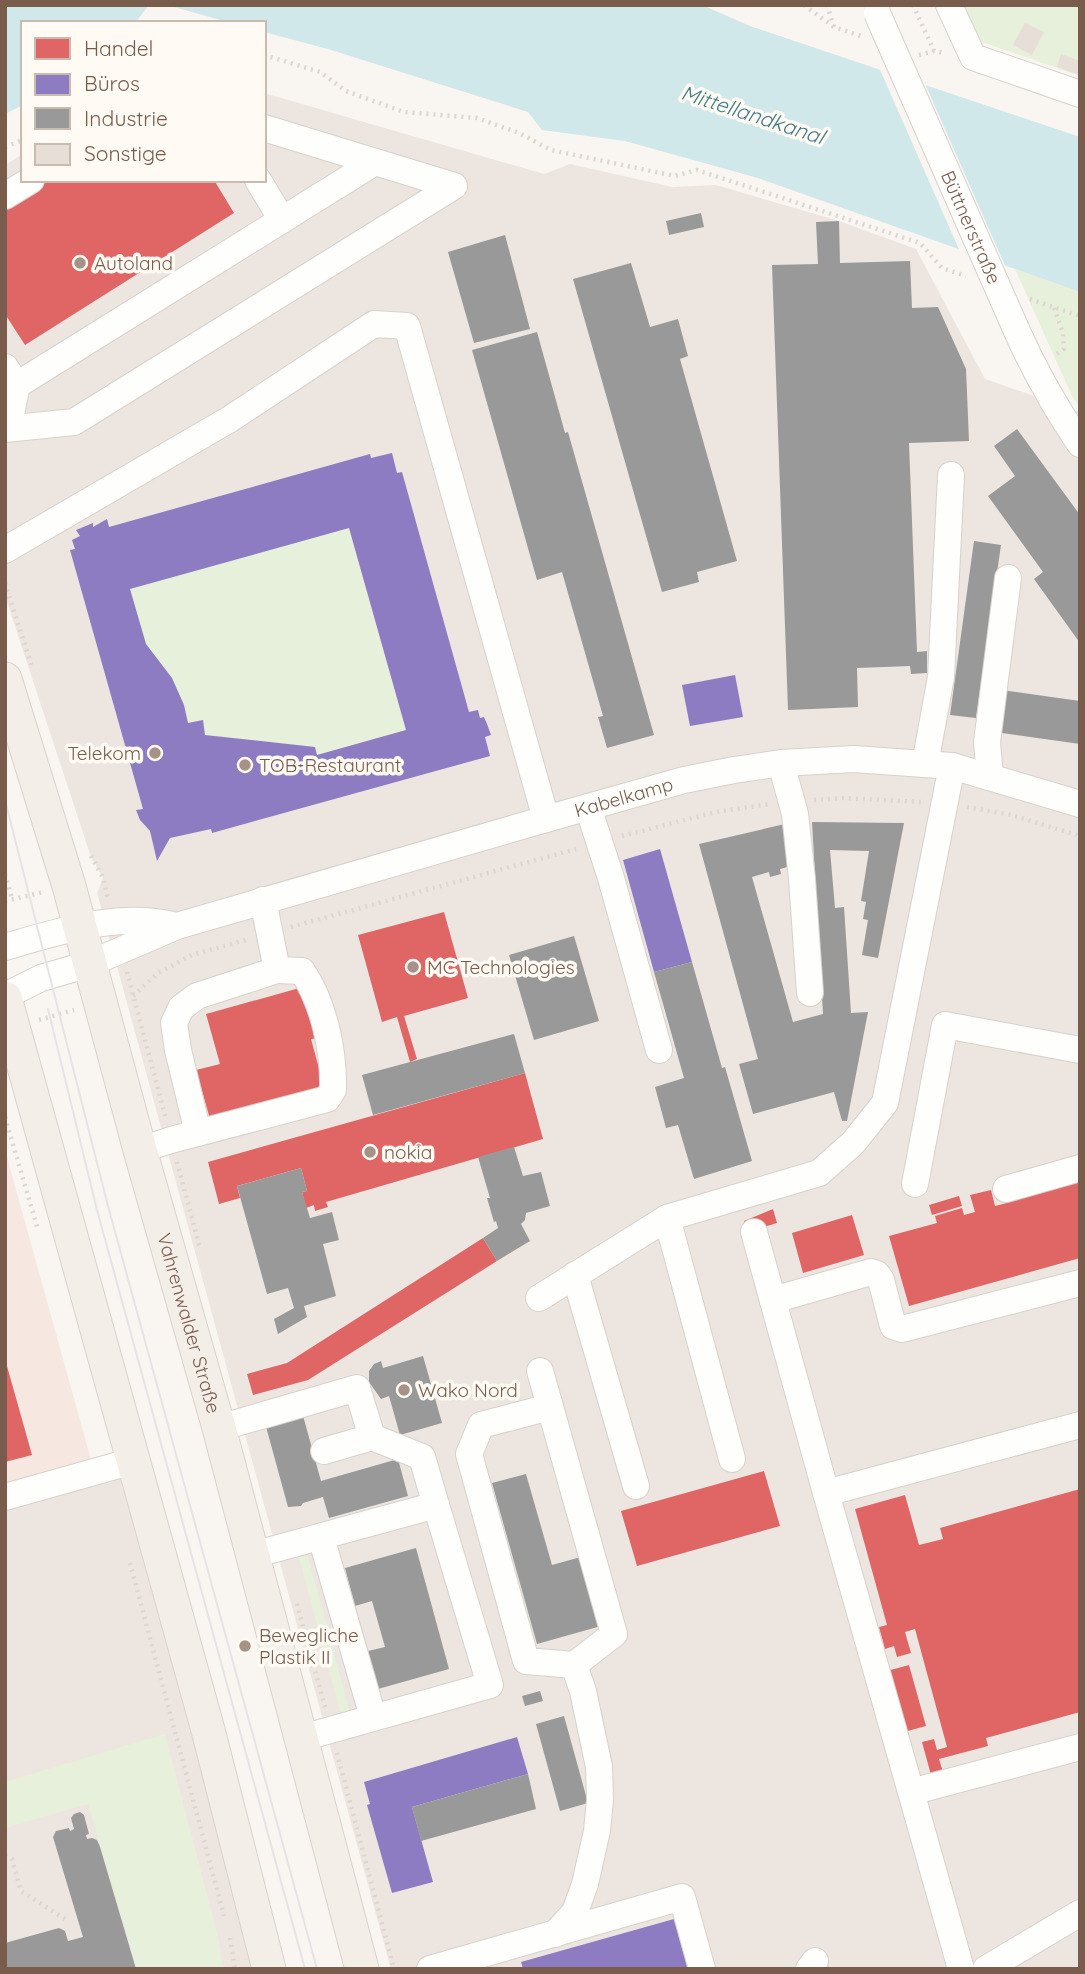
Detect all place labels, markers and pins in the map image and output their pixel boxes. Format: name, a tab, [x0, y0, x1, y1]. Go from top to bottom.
place label: Autoland	[94, 251, 173, 275]
marker: Autoland	[72, 255, 88, 271]
place label: Telekom	[68, 741, 141, 765]
marker: Telekom	[147, 745, 163, 761]
place label: TOB-Restaurant	[259, 753, 401, 777]
marker: TOB-Restaurant	[237, 757, 253, 773]
place label: MC Technologies	[427, 955, 575, 979]
marker: MC Technologies	[405, 959, 421, 975]
place label: nokia	[384, 1140, 432, 1164]
marker: nokia	[362, 1144, 378, 1160]
place label: Wako Nord	[418, 1378, 518, 1402]
marker: Wako Nord	[396, 1382, 412, 1398]
place label: Bewegliche Plastik II	[259, 1623, 359, 1669]
marker: Bewegliche Plastik II	[237, 1638, 253, 1654]

